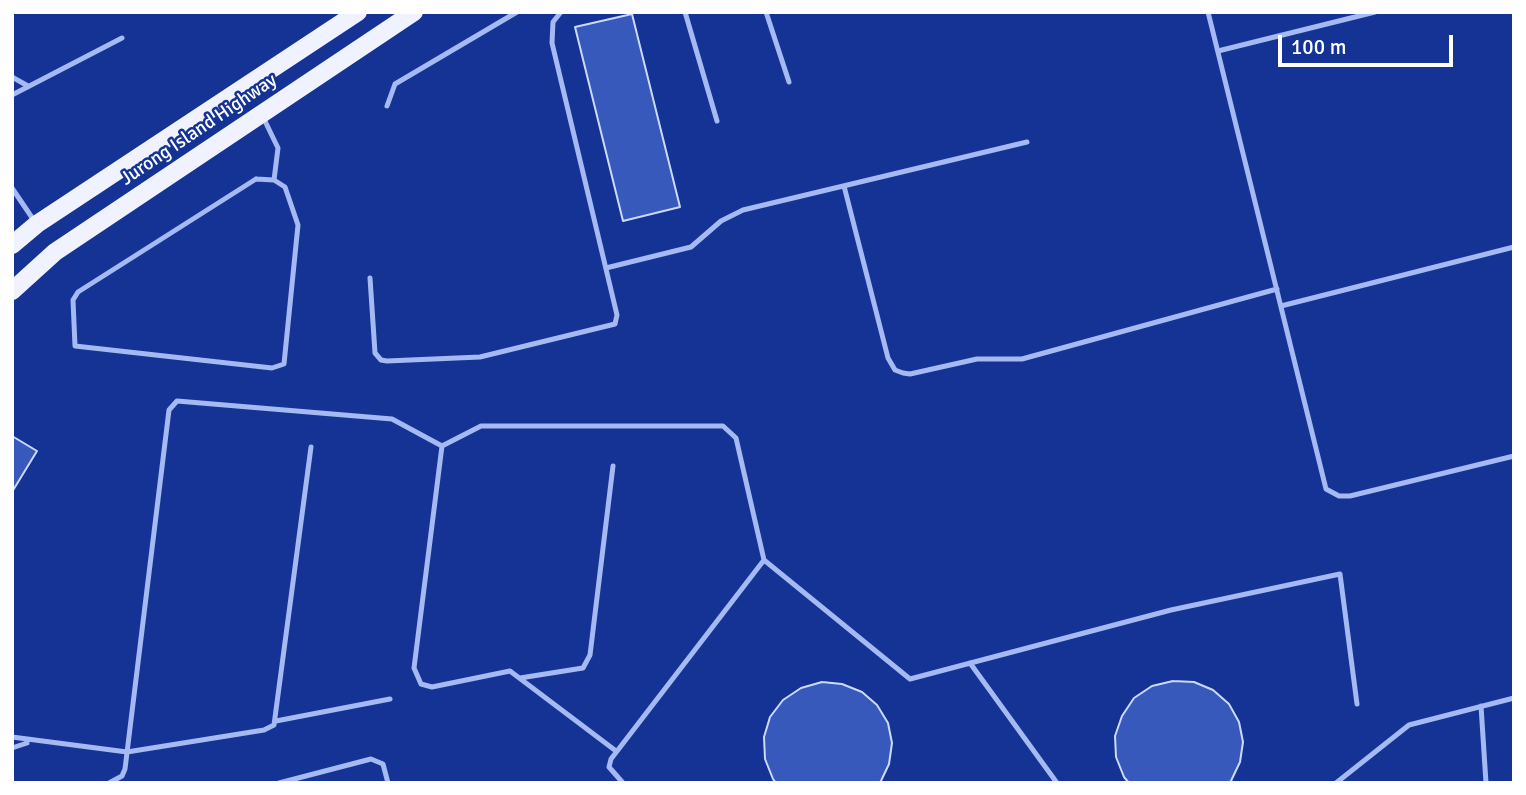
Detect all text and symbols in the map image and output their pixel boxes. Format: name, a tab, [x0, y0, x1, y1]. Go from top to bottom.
scale bar	[1281, 21, 1456, 65]
text: 100 m	[1291, 34, 1346, 60]
street label: Jurong Island Highway	[117, 69, 281, 191]

